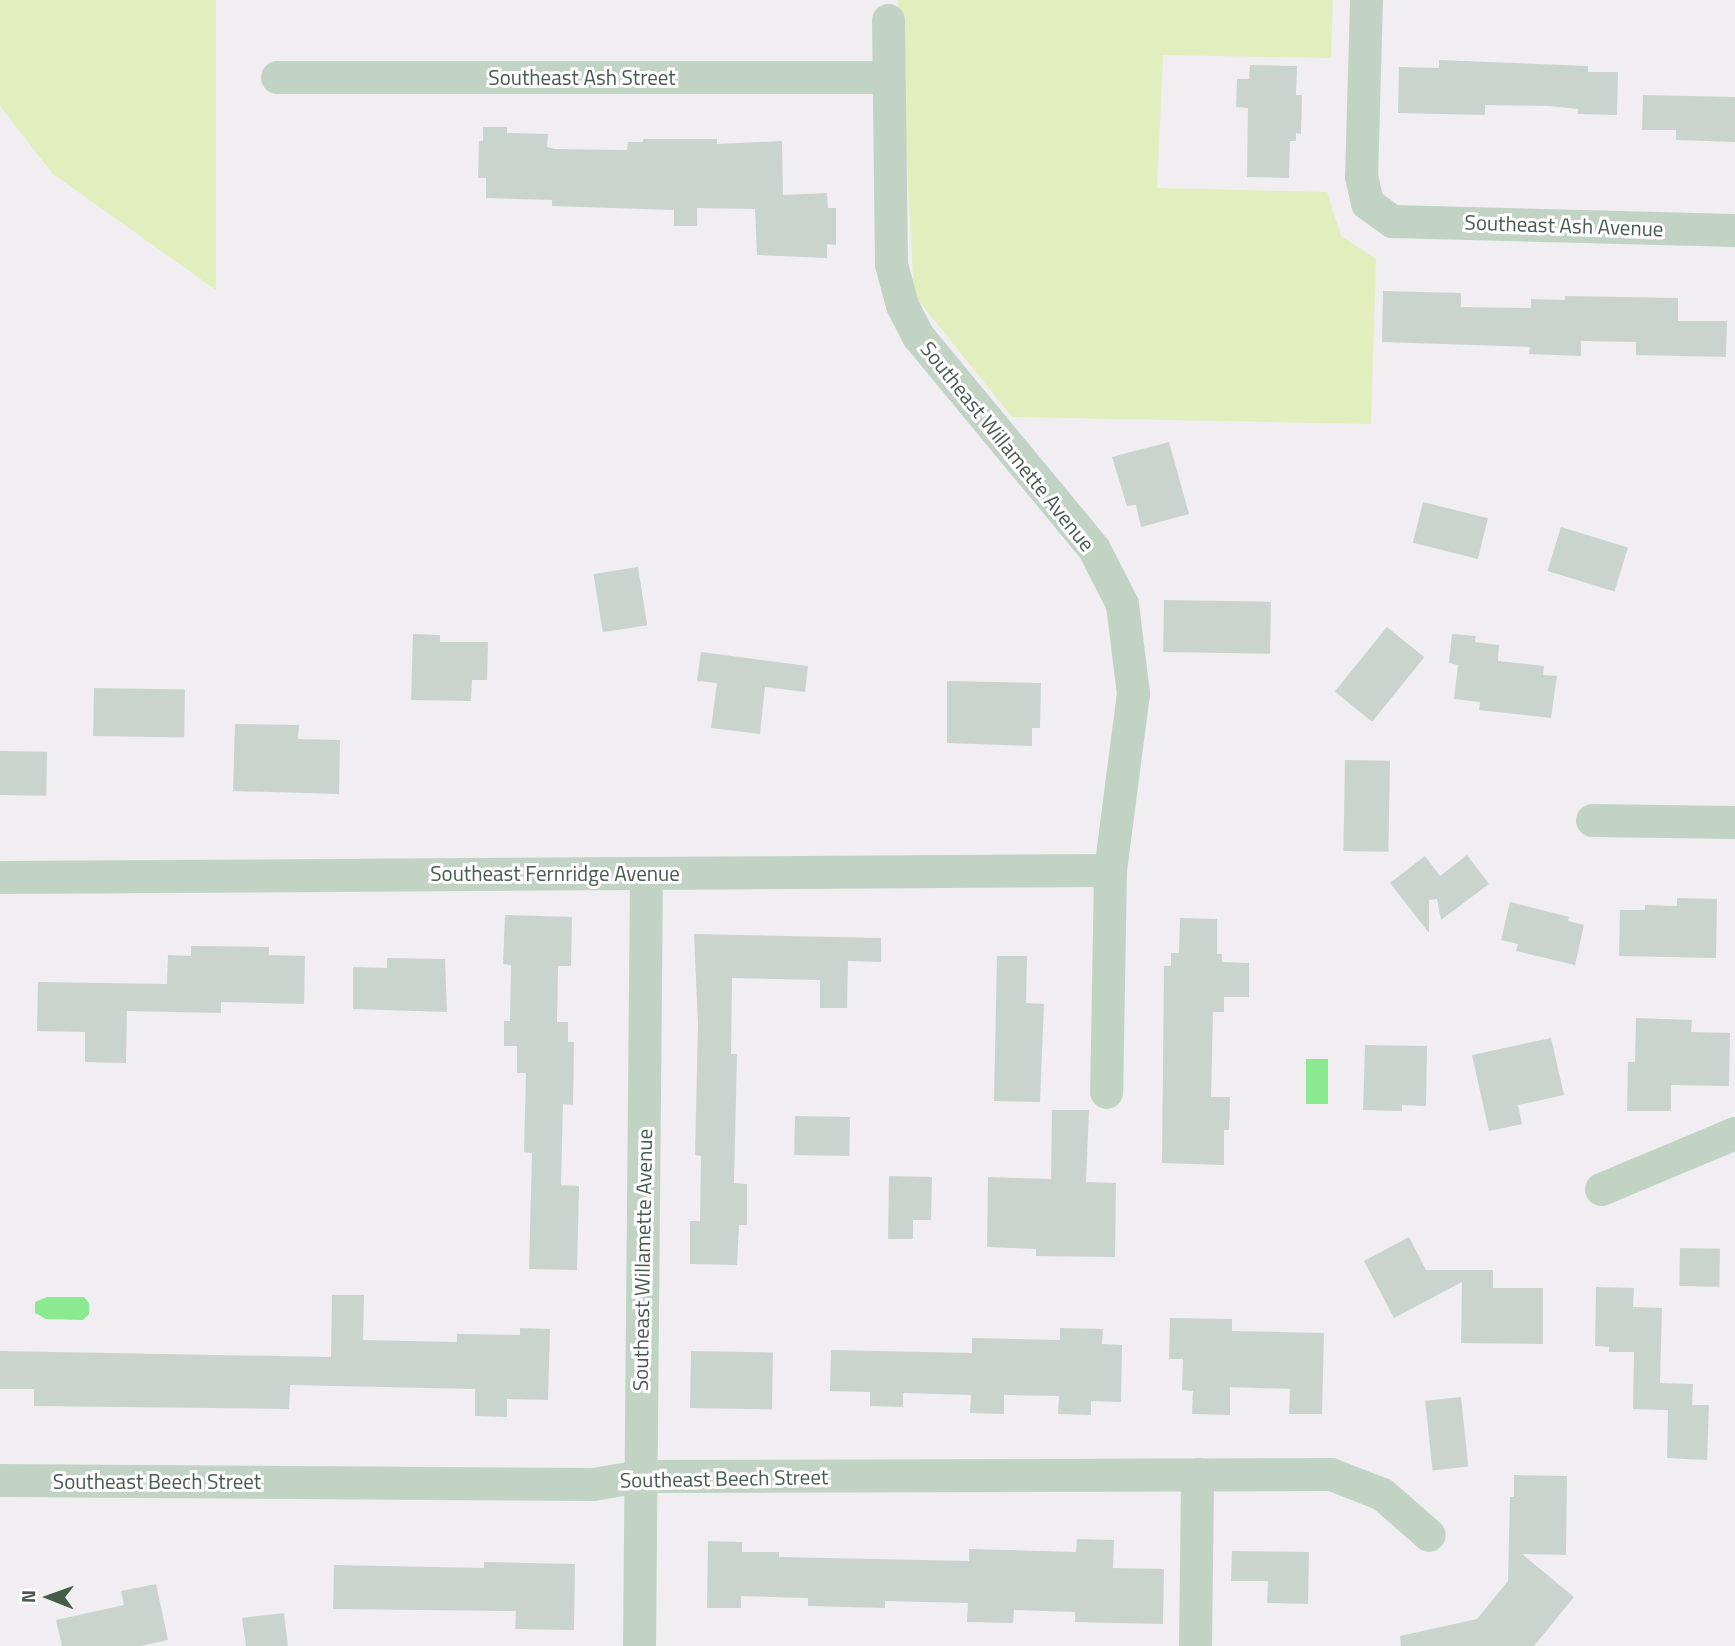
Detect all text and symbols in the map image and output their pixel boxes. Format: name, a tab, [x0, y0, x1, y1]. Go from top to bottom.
street label: Southeast Ash Street	[488, 64, 676, 90]
street label: Southeast Ash Avenue	[1464, 209, 1664, 241]
street label: Southeast Willamette Avenue	[916, 336, 1100, 556]
street label: Southeast Fernridge Avenue	[430, 860, 680, 886]
street label: Southeast Willamette Avenue	[627, 1129, 657, 1391]
street label: Southeast Beech Street	[620, 1464, 828, 1492]
street label: Southeast Beech Street	[53, 1468, 261, 1494]
north arrow	[14, 1562, 84, 1632]
text: N	[13, 1590, 42, 1603]

